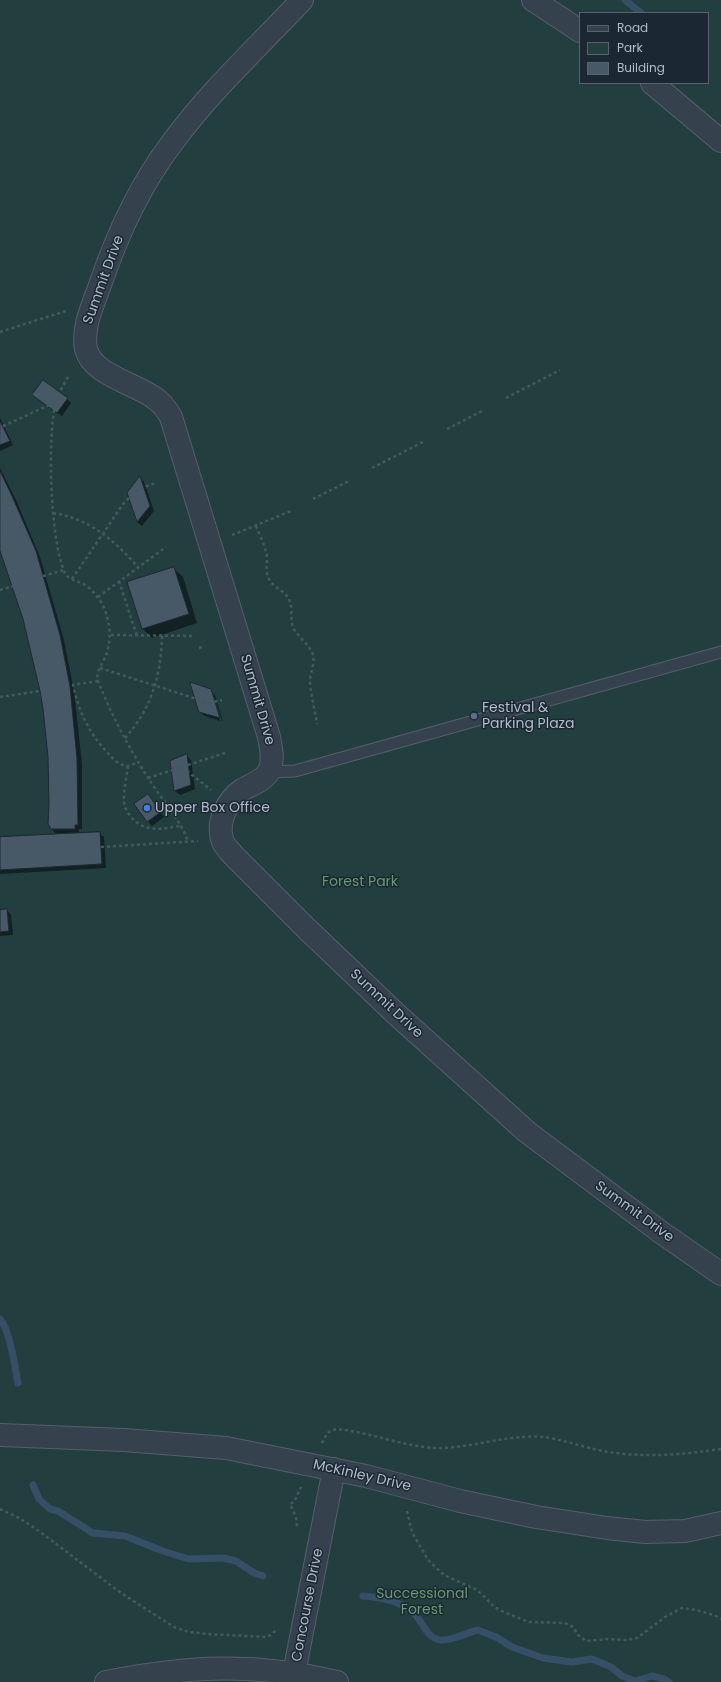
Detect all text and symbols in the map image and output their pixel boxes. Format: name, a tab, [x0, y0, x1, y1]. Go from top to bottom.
legend	[579, 12, 709, 84]
text: Road	[617, 19, 648, 36]
text: Park	[617, 39, 643, 56]
text: Building	[617, 59, 665, 76]
street label: Summit Drive	[80, 233, 128, 327]
street label: Summit Drive	[236, 653, 278, 747]
place label: Festival & Parking Plaza	[482, 700, 574, 732]
marker: Festival & Parking Plaza	[469, 711, 479, 721]
place label: Upper Box Office	[155, 800, 270, 816]
marker: Upper Box Office	[142, 803, 152, 813]
park label: Forest Park	[322, 874, 398, 890]
street label: Summit Drive	[346, 966, 426, 1042]
street label: Summit Drive	[591, 1178, 677, 1246]
street label: McKinley Drive	[311, 1457, 413, 1495]
street label: Concourse Drive	[289, 1547, 327, 1663]
park label: Successional Forest	[376, 1586, 468, 1618]

